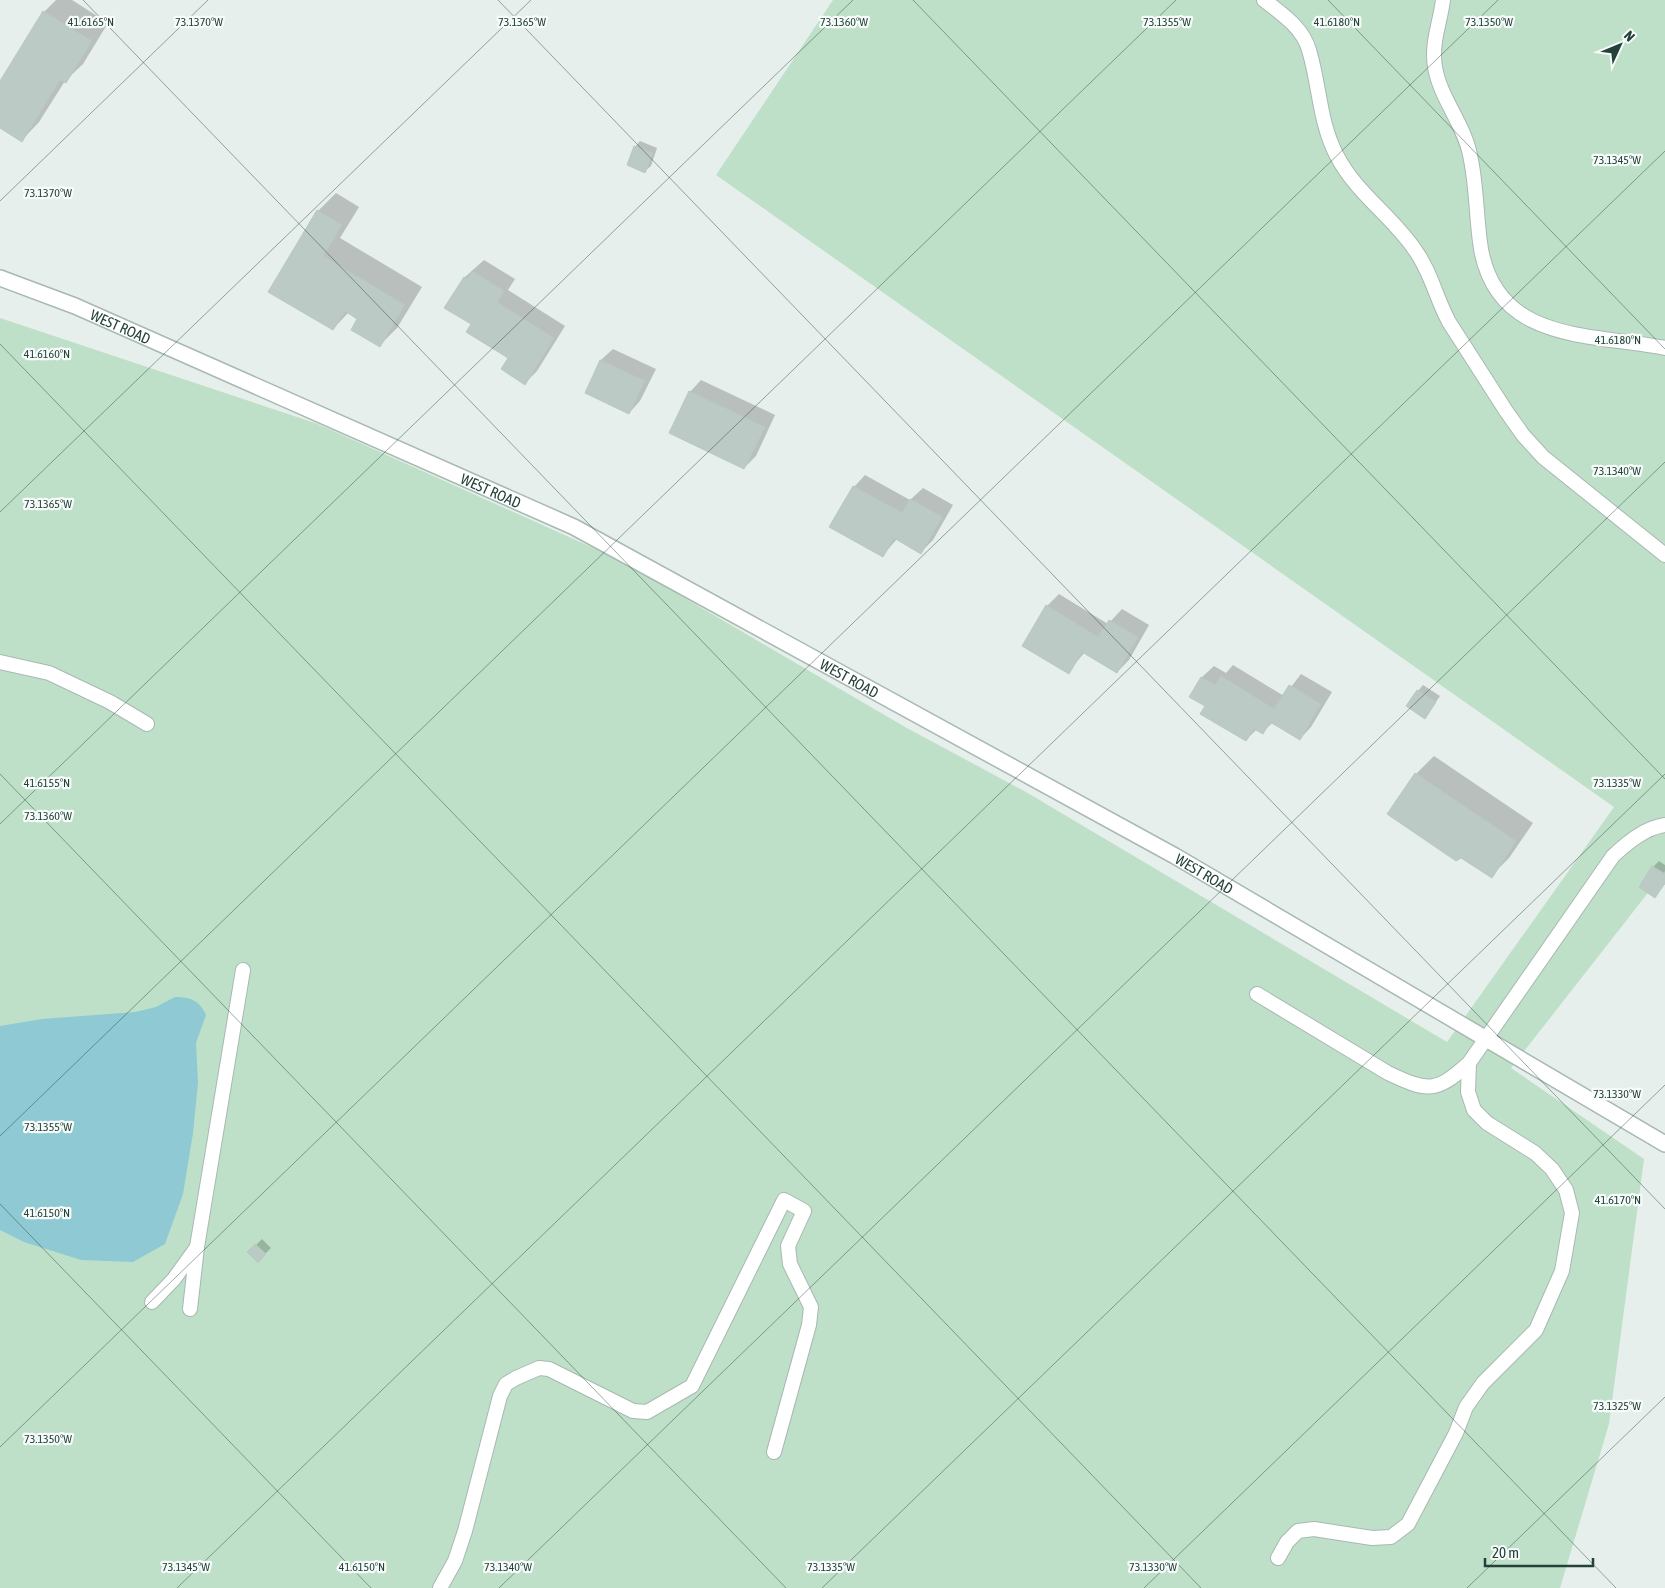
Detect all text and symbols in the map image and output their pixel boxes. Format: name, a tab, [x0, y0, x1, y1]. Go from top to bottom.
text: 41.6165°N	[68, 15, 114, 29]
text: 73.1370°W	[175, 15, 223, 29]
text: 73.1365°W	[498, 15, 546, 29]
text: 73.1360°W	[820, 15, 868, 29]
text: 73.1355°W	[1143, 15, 1191, 29]
text: 41.6180°N	[1314, 15, 1360, 29]
text: 73.1350°W	[1465, 15, 1513, 29]
north arrow	[1595, 20, 1645, 70]
text: N	[1621, 27, 1638, 44]
text: 73.1345°W	[1593, 153, 1641, 167]
text: 73.1370°W	[24, 186, 72, 200]
street label: WEST ROAD	[88, 305, 153, 347]
text: 41.6180°N	[1595, 333, 1641, 347]
text: 41.6160°N	[24, 347, 70, 361]
text: 73.1340°W	[1593, 464, 1641, 478]
street label: WEST ROAD	[458, 469, 524, 511]
text: 73.1365°W	[24, 497, 72, 511]
street label: WEST ROAD	[817, 655, 882, 701]
text: 41.6155°N	[24, 776, 70, 790]
text: 73.1335°W	[1593, 776, 1641, 790]
text: 73.1360°W	[24, 809, 72, 823]
street label: WEST ROAD	[1172, 850, 1236, 897]
text: 73.1330°W	[1593, 1087, 1641, 1101]
text: 73.1355°W	[24, 1120, 72, 1134]
text: 41.6170°N	[1595, 1193, 1641, 1207]
text: 41.6150°N	[24, 1206, 70, 1220]
text: 73.1325°W	[1593, 1399, 1641, 1413]
text: 73.1350°W	[24, 1432, 72, 1446]
scale bar	[1485, 1536, 1592, 1568]
text: 20 m	[1492, 1544, 1519, 1561]
text: 73.1345°W	[162, 1560, 210, 1574]
text: 41.6150°N	[339, 1560, 385, 1574]
text: 73.1340°W	[484, 1560, 532, 1574]
text: 73.1335°W	[807, 1560, 855, 1574]
text: 73.1330°W	[1129, 1560, 1177, 1574]

